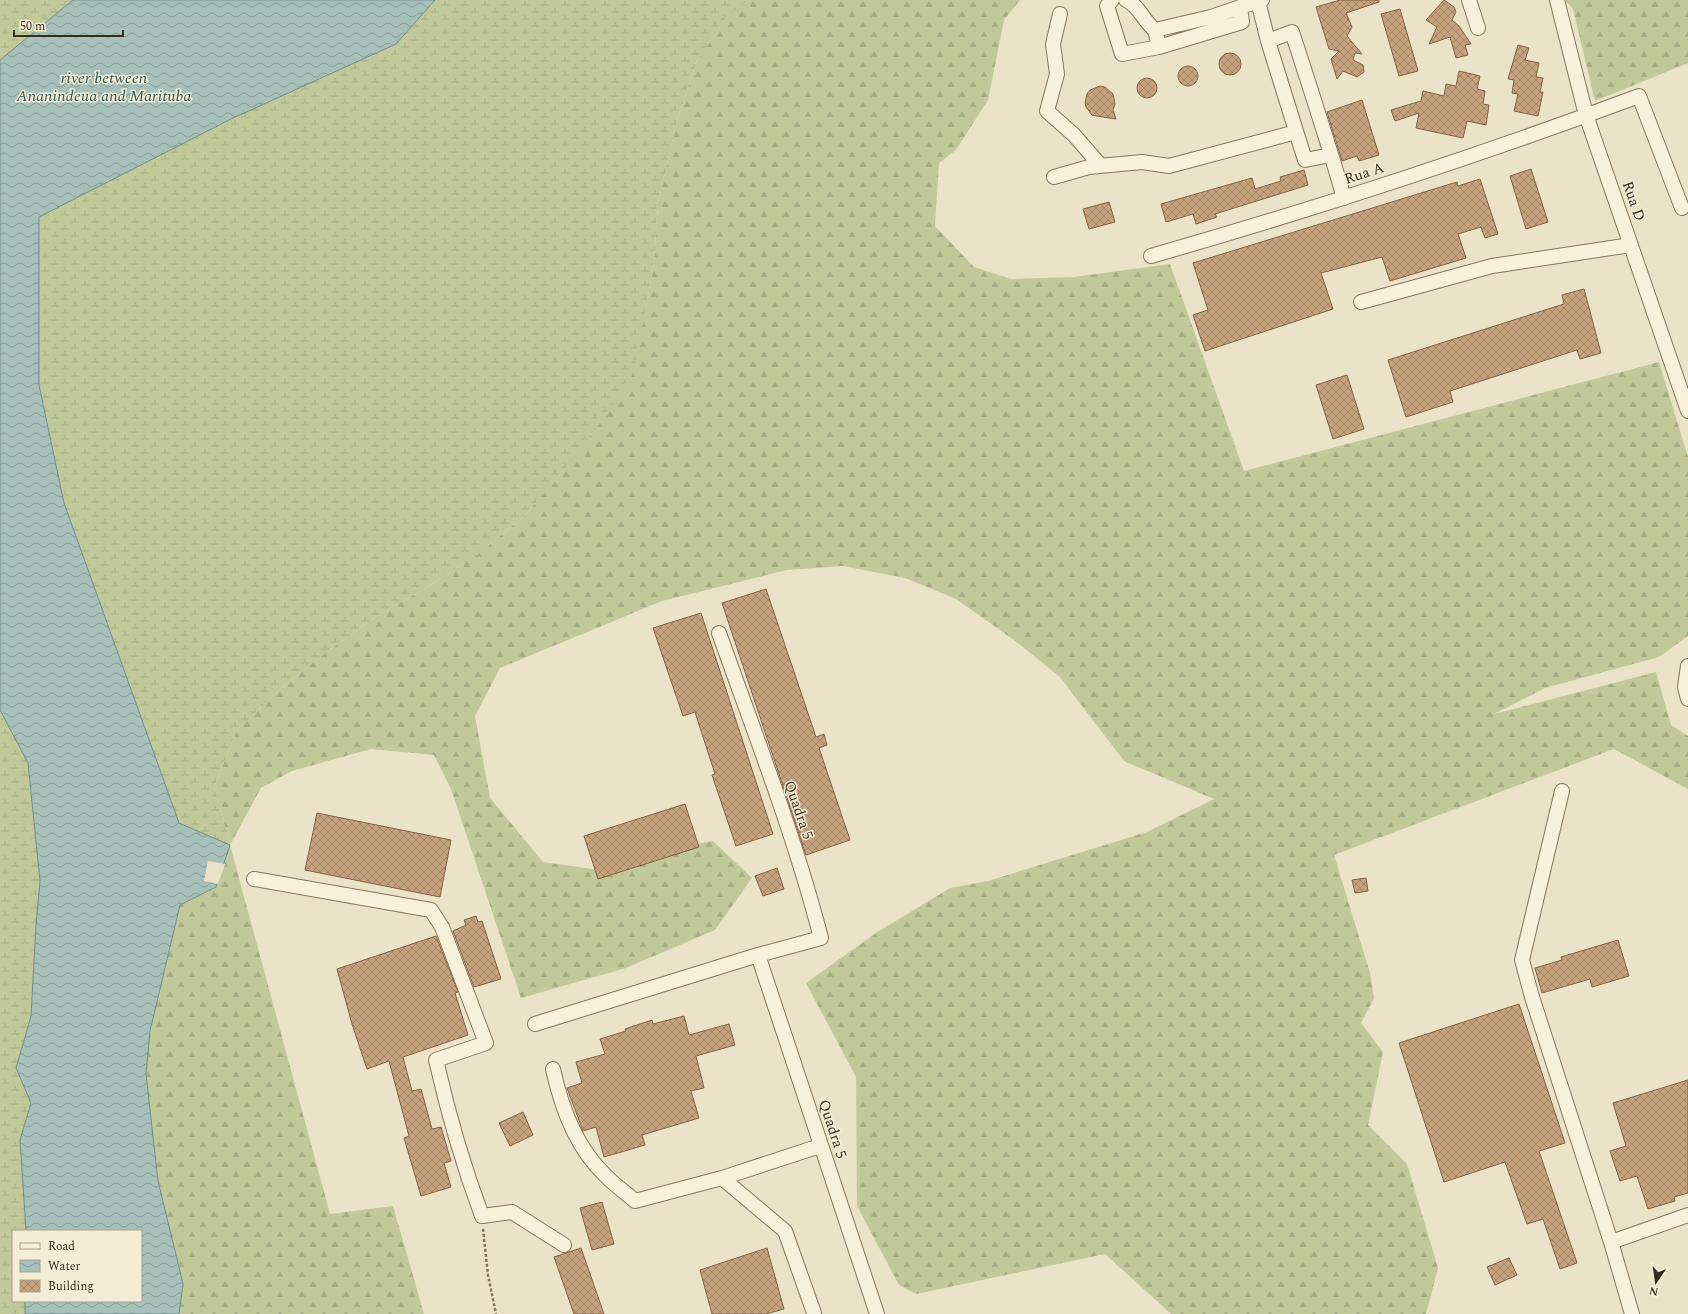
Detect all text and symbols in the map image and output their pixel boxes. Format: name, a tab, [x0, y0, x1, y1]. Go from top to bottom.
scale bar	[14, 12, 123, 38]
text: 50 m	[20, 17, 45, 36]
water label: river between Ananindeua and Marituba	[16, 66, 191, 108]
street label: Rua A	[1341, 156, 1387, 191]
street label: Rua D	[1616, 178, 1651, 224]
street label: Quadra 5	[778, 778, 819, 843]
street label: Quadra 5	[812, 1097, 853, 1162]
legend	[12, 1230, 142, 1302]
text: Road	[48, 1237, 75, 1256]
text: Water	[48, 1257, 80, 1276]
north arrow	[1636, 1262, 1676, 1302]
text: Building	[48, 1277, 94, 1296]
text: N	[1648, 1282, 1660, 1301]

